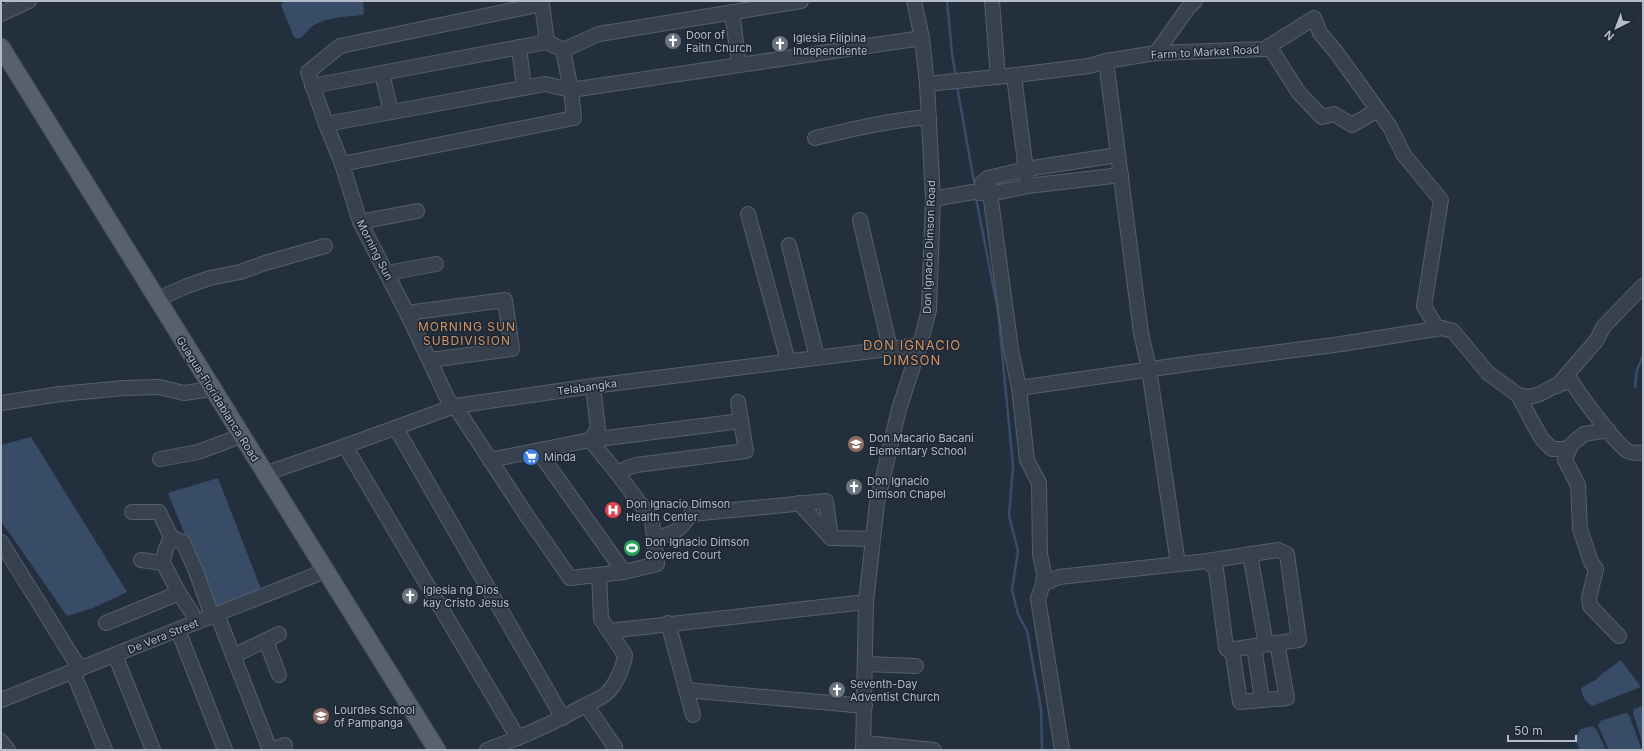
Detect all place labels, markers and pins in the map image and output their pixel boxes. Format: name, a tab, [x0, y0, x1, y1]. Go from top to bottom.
place label: Door of Faith Church	[686, 28, 752, 55]
church icon: Door of Faith Church	[663, 31, 683, 51]
place label: Iglesia Filipina Independiente	[793, 31, 867, 58]
church icon: Iglesia Filipina Independiente	[770, 34, 790, 54]
place label: Don Macario Bacani Elementary School	[869, 431, 974, 458]
school or university icon: Don Macario Bacani Elementary School	[846, 434, 866, 454]
supermarket icon: Minda	[521, 447, 541, 467]
place label: Minda	[544, 450, 576, 464]
place label: Don Ignacio Dimson Chapel	[867, 474, 946, 501]
church icon: Don Ignacio Dimson Chapel	[844, 477, 864, 497]
place label: Don Ignacio Dimson Health Center	[626, 497, 730, 524]
hospital icon: Don Ignacio Dimson Health Center	[603, 500, 623, 520]
place label: Don Ignacio Dimson Covered Court	[645, 535, 749, 562]
sports icon: Don Ignacio Dimson Covered Court	[622, 538, 642, 558]
place label: Iglesia ng Dios kay Cristo Jesus	[423, 583, 509, 610]
church icon: Iglesia ng Dios kay Cristo Jesus	[400, 586, 420, 606]
place label: Seventh-Day Adventist Church	[850, 677, 940, 704]
church icon: Seventh-Day Adventist Church	[827, 680, 847, 700]
place label: Lourdes School of Pampanga	[334, 703, 415, 730]
school or university icon: Lourdes School of Pampanga	[311, 706, 331, 726]

